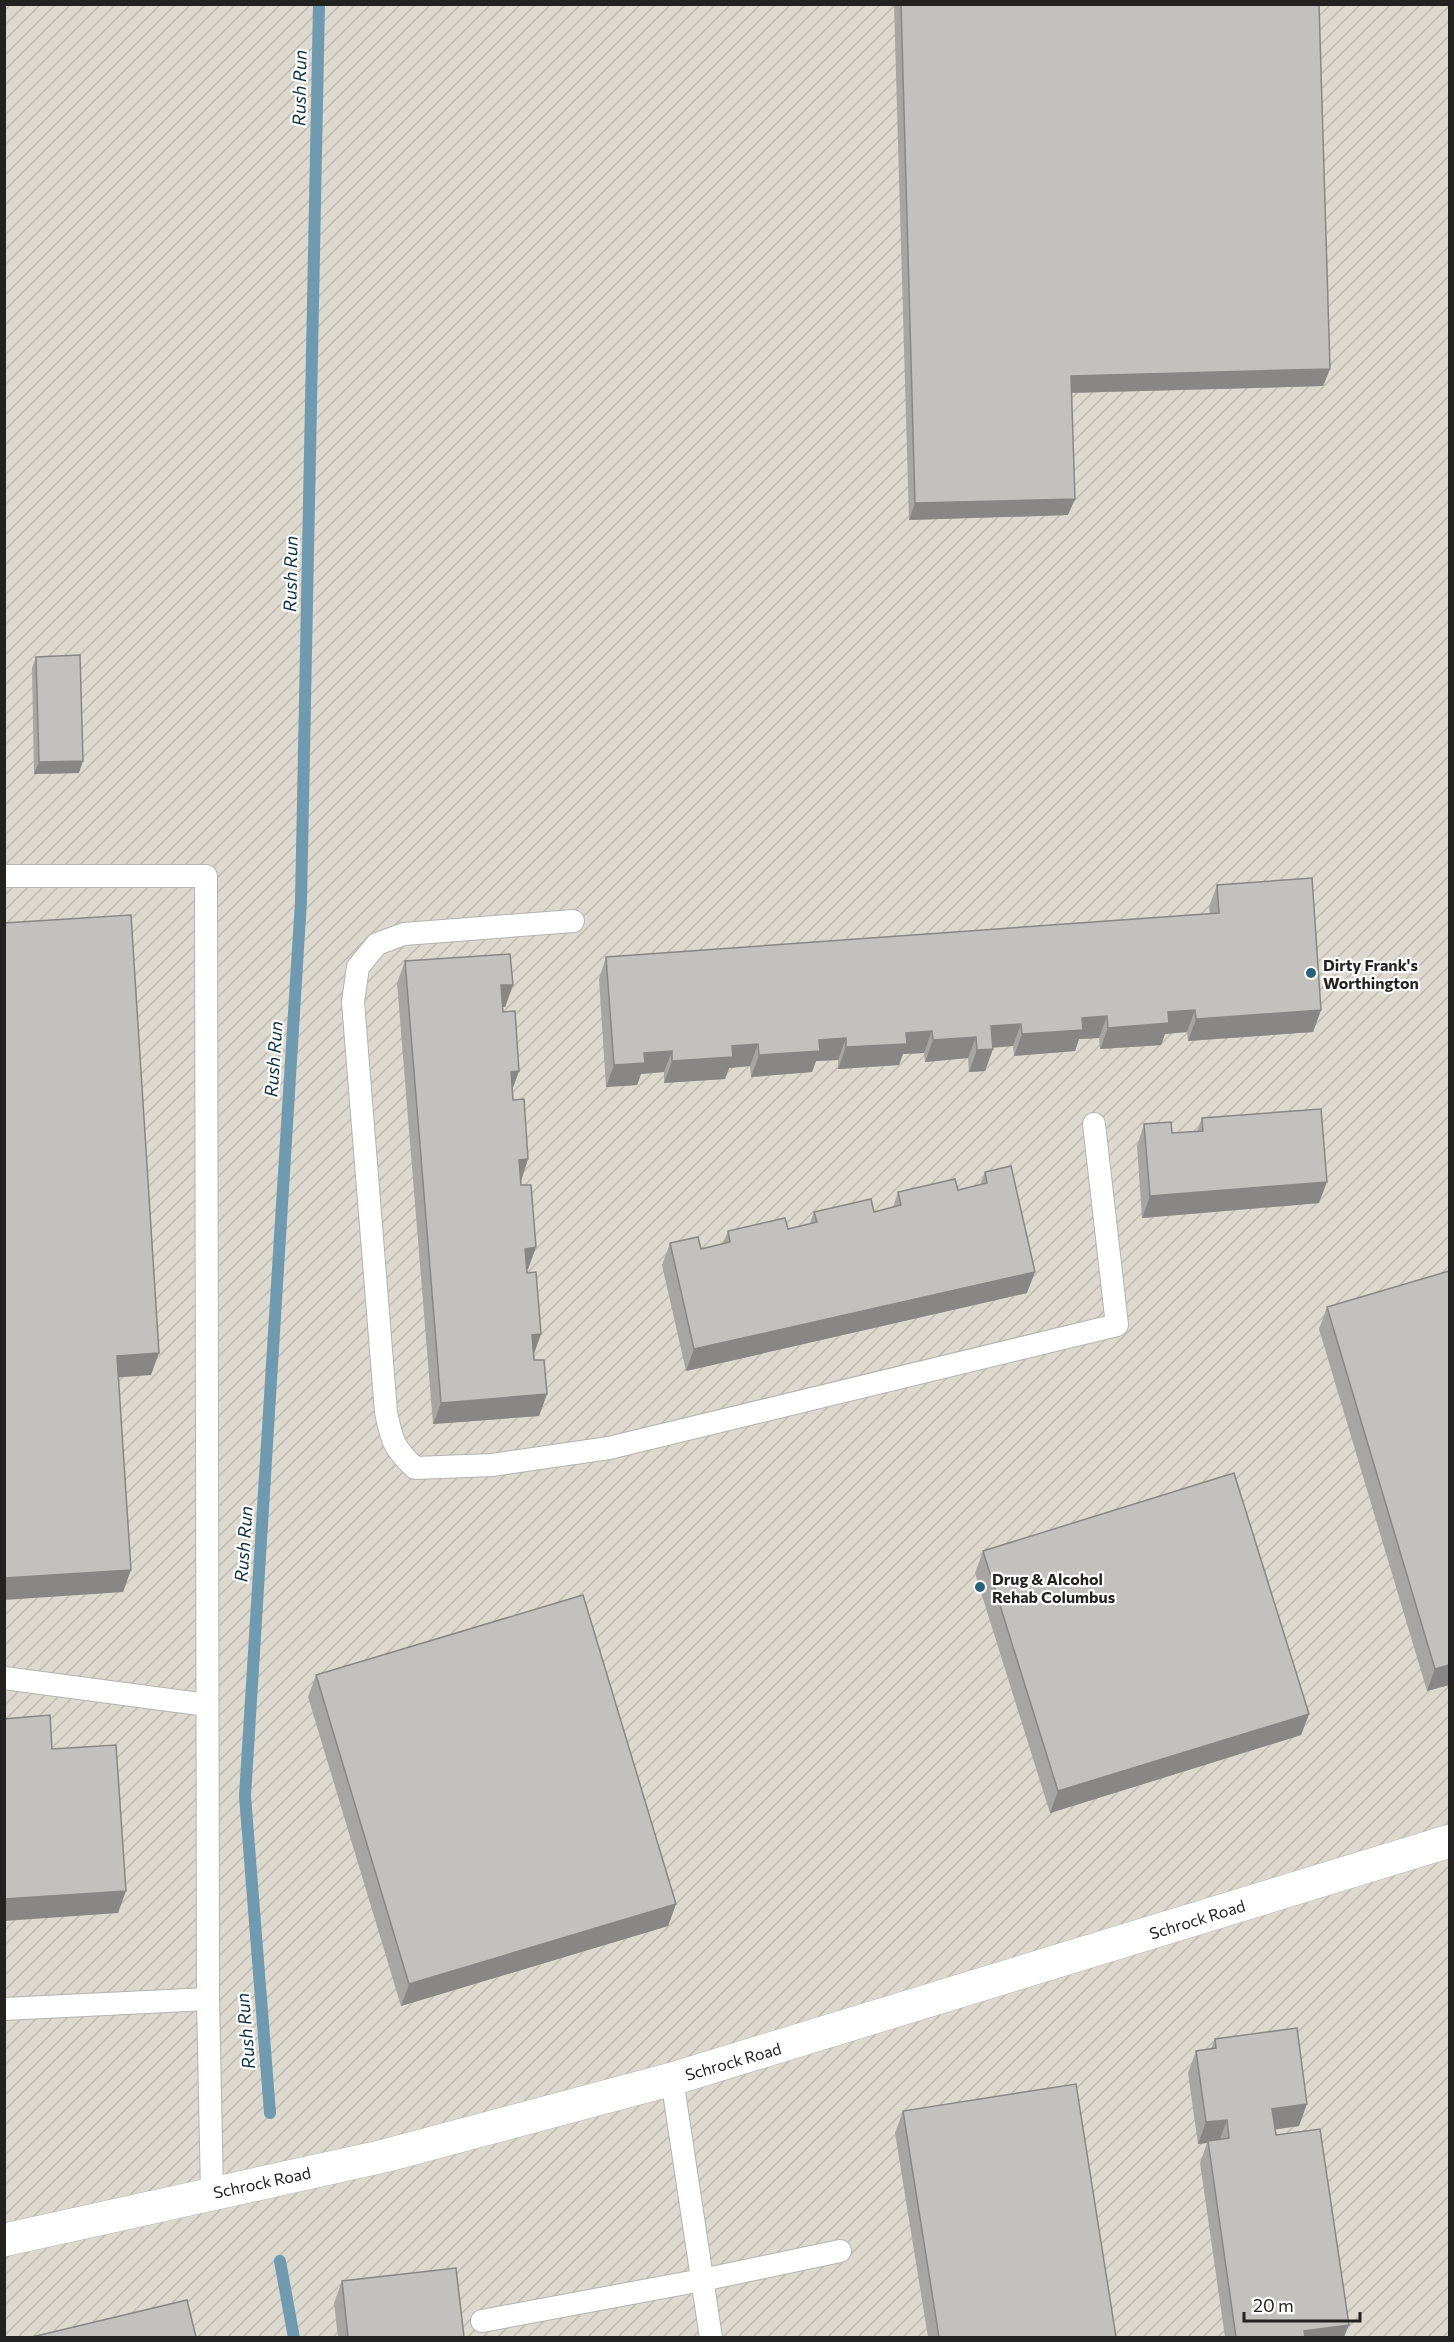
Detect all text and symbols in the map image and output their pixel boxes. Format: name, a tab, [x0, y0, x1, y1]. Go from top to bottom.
water label: Rush Run	[287, 50, 311, 126]
water label: Rush Run	[278, 536, 302, 612]
place label: Dirty Frank's Worthington	[1323, 955, 1419, 992]
marker: Dirty Frank's Worthington	[1304, 966, 1318, 980]
water label: Rush Run	[259, 1020, 287, 1098]
water label: Rush Run	[229, 1505, 257, 1583]
place label: Drug & Alcohol Rehab Columbus	[992, 1569, 1115, 1606]
marker: Drug & Alcohol Rehab Columbus	[973, 1580, 987, 1594]
street label: Schrock Road	[1147, 1895, 1247, 1943]
water label: Rush Run	[231, 1992, 259, 2070]
street label: Schrock Road	[683, 2038, 783, 2084]
street label: Schrock Road	[212, 2162, 312, 2202]
scale bar	[1244, 2285, 1360, 2323]
text: 20 m	[1253, 2294, 1294, 2316]

